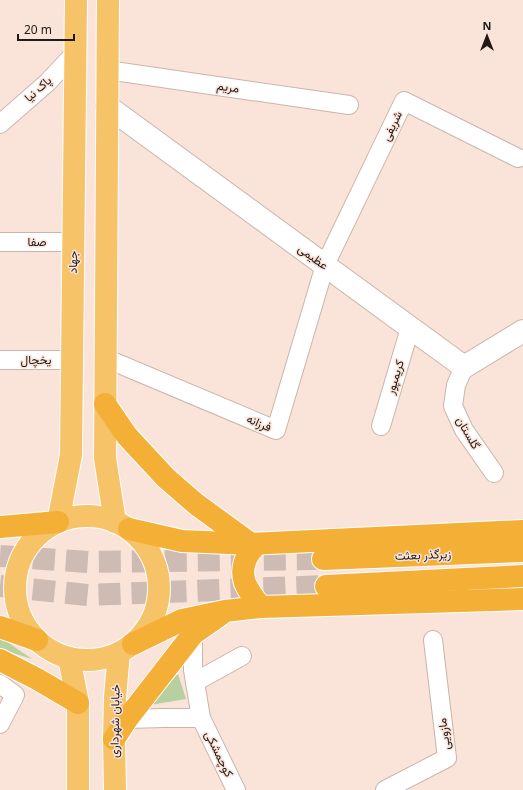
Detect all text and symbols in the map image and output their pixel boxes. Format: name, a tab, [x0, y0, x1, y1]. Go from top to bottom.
scale bar	[18, 16, 74, 42]
north arrow	[467, 16, 507, 56]
text: N	[483, 18, 491, 33]
text: 20 m	[24, 21, 52, 38]
street label: پاک نیا	[20, 72, 55, 105]
street label: مریم	[216, 77, 240, 96]
street label: شریفی	[377, 108, 406, 144]
street label: صفا	[27, 233, 47, 250]
street label: عظیمی	[295, 240, 332, 273]
street label: جهاد	[64, 250, 81, 274]
street label: یخچال	[21, 351, 52, 368]
street label: کریمپور	[381, 358, 408, 397]
street label: فرزانه	[244, 410, 274, 435]
street label: گلستان	[452, 413, 485, 452]
street label: زیرگذر بعثت	[394, 545, 452, 564]
street label: خیابان شهرداری	[105, 684, 124, 758]
street label: مازویی	[433, 717, 454, 751]
street label: کوچمشکی	[201, 728, 238, 780]

